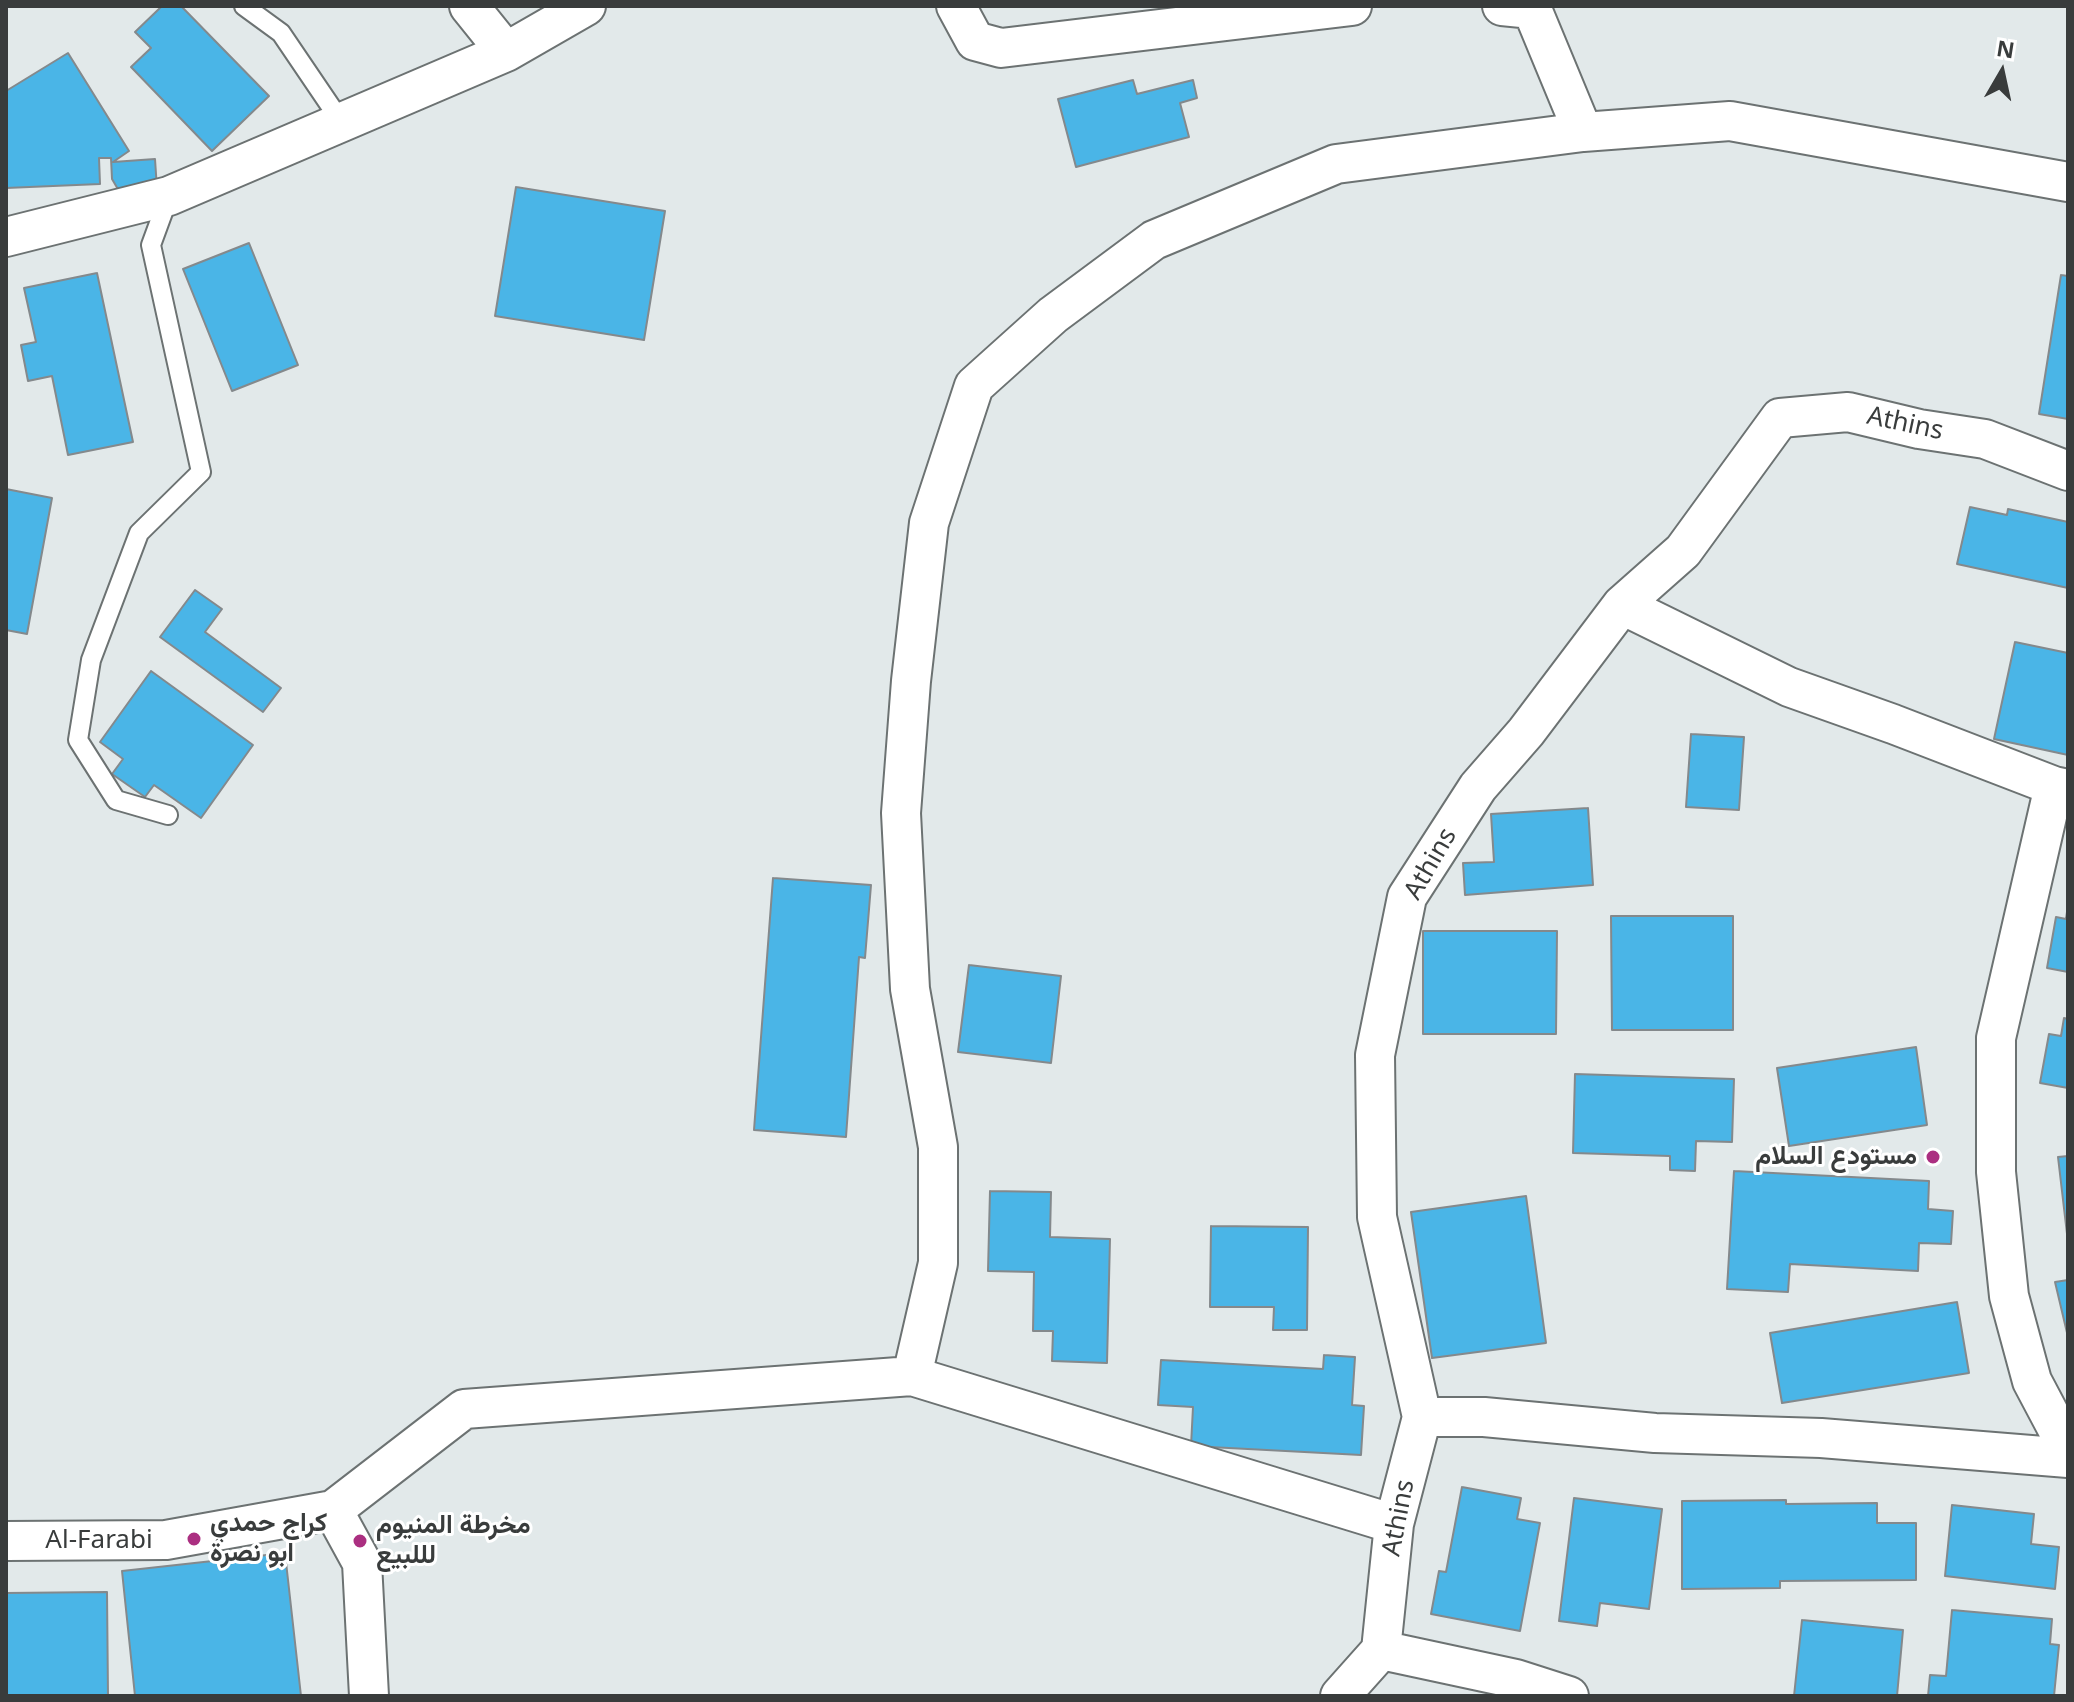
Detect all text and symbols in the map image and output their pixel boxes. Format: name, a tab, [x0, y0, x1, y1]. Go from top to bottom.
north arrow	[1962, 32, 2042, 112]
text: N	[1995, 32, 2017, 65]
street label: Athins	[1864, 401, 1946, 447]
street label: Athins	[1398, 823, 1464, 905]
place label: مستودع السلام	[1755, 1141, 1917, 1173]
marker: مستودع السلام	[1924, 1148, 1942, 1166]
street label: Athins	[1376, 1477, 1422, 1559]
place label: كراج حمدي ابو نصرة	[210, 1508, 327, 1570]
place label: مخرطة المنيوم لللبيع	[376, 1510, 531, 1572]
street label: Al-Farabi	[45, 1525, 153, 1557]
marker: كراج حمدي ابو نصرة	[185, 1530, 203, 1548]
marker: مخرطة المنيوم لللبيع	[351, 1532, 369, 1550]

